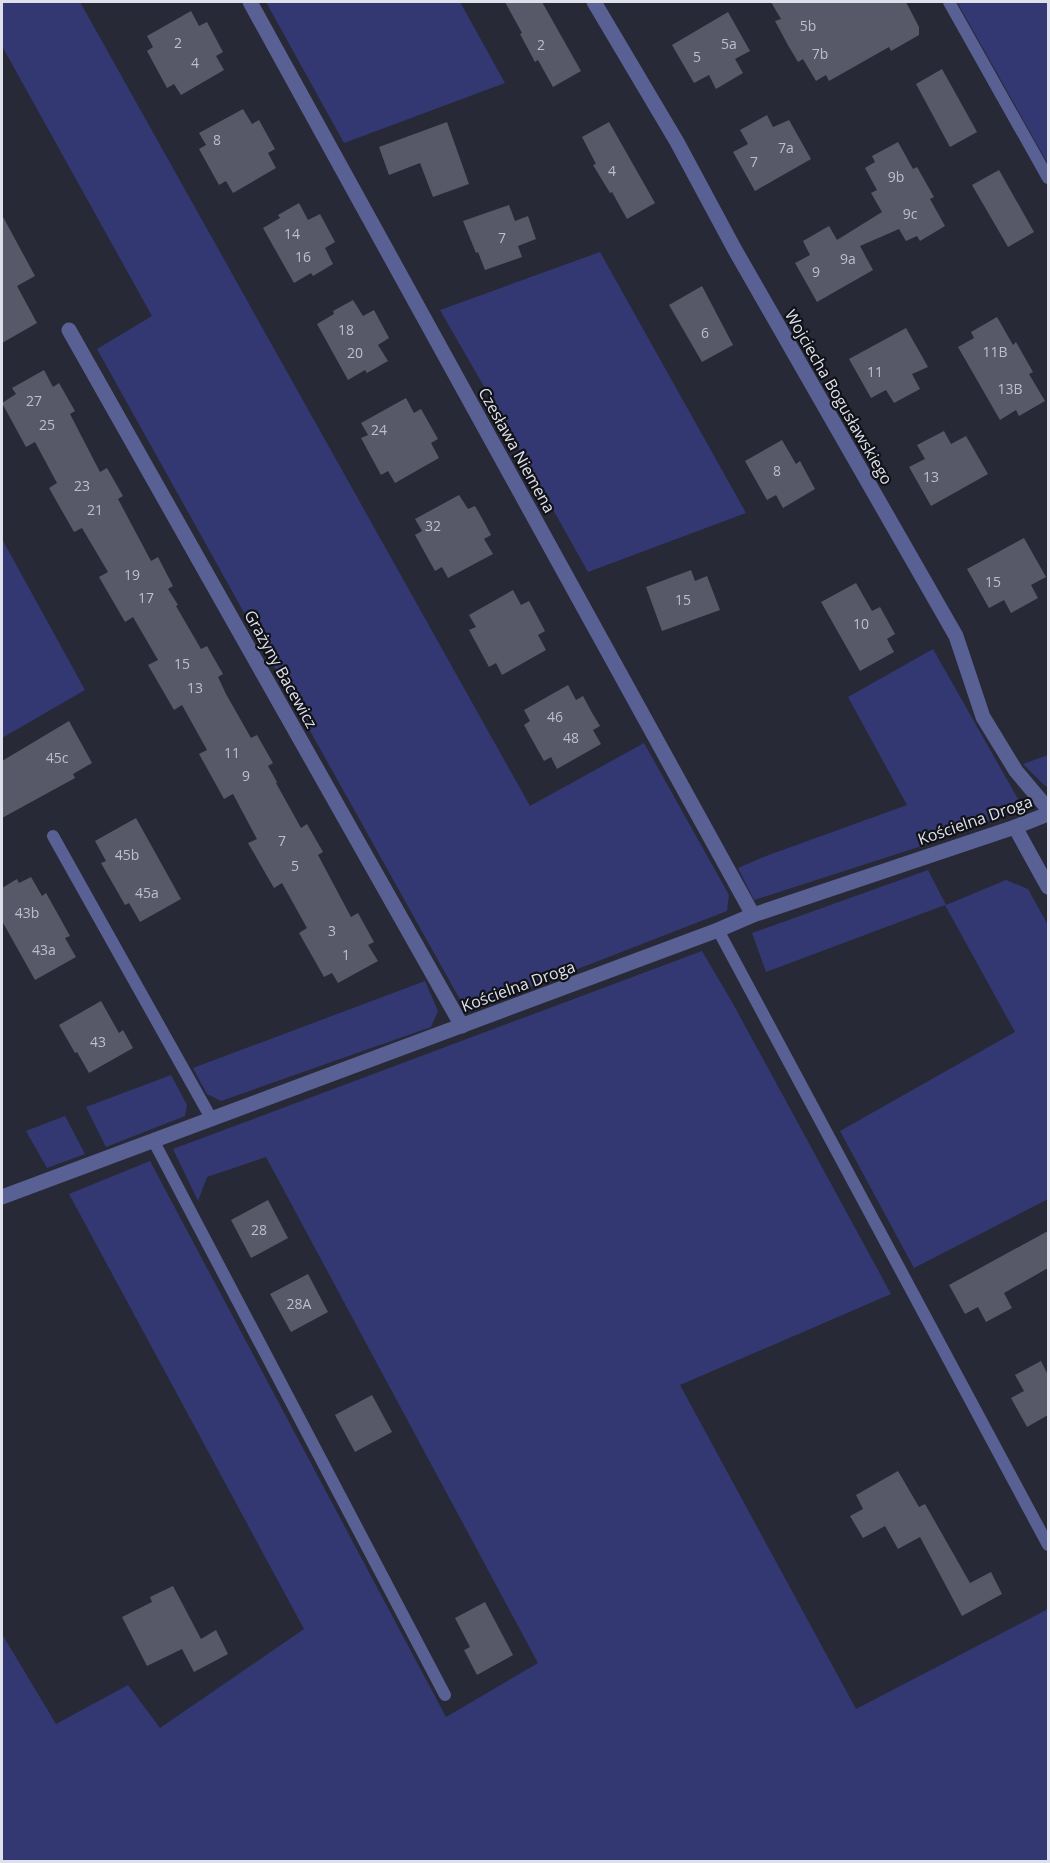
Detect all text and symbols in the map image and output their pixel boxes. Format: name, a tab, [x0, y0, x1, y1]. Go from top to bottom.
house number: 5b	[800, 16, 816, 35]
house number: 2	[174, 33, 182, 52]
house number: 5a	[721, 34, 737, 53]
house number: 2	[537, 35, 545, 54]
house number: 7b	[812, 44, 828, 63]
house number: 5	[693, 47, 701, 66]
house number: 4	[191, 53, 199, 72]
house number: 8	[213, 130, 221, 149]
house number: 7a	[778, 138, 794, 157]
house number: 7	[750, 152, 758, 171]
house number: 4	[608, 161, 616, 180]
house number: 9b	[888, 167, 904, 186]
house number: 9c	[903, 204, 918, 223]
house number: 14	[284, 224, 300, 243]
house number: 7	[498, 228, 506, 247]
house number: 16	[295, 247, 311, 266]
house number: 9a	[840, 249, 856, 268]
house number: 9	[812, 262, 820, 281]
street label: Wojciecha Bogusławskiego	[780, 306, 898, 488]
house number: 18	[338, 320, 354, 339]
house number: 6	[701, 323, 709, 342]
house number: 11B	[982, 342, 1008, 361]
house number: 20	[347, 343, 363, 362]
house number: 11	[867, 362, 883, 381]
house number: 13B	[997, 379, 1023, 398]
street label: Czesława Niemena	[473, 383, 561, 517]
house number: 27	[26, 391, 42, 410]
house number: 25	[39, 415, 55, 434]
house number: 24	[371, 420, 387, 439]
house number: 8	[773, 461, 781, 480]
house number: 13	[923, 467, 939, 486]
house number: 23	[74, 476, 90, 495]
house number: 21	[87, 500, 103, 519]
house number: 32	[425, 516, 441, 535]
house number: 19	[124, 565, 140, 584]
house number: 15	[985, 572, 1001, 591]
house number: 17	[138, 588, 154, 607]
house number: 15	[675, 590, 691, 609]
street label: Grażyny Bacewicz	[239, 606, 323, 732]
house number: 10	[853, 614, 869, 633]
house number: 15	[174, 654, 190, 673]
house number: 13	[187, 678, 203, 697]
house number: 46	[547, 707, 563, 726]
house number: 48	[563, 728, 579, 747]
house number: 11	[224, 743, 240, 762]
house number: 45c	[46, 748, 69, 767]
house number: 9	[242, 766, 250, 785]
street label: Kościelna Droga	[915, 790, 1035, 850]
house number: 7	[278, 831, 286, 850]
house number: 45b	[115, 845, 139, 864]
house number: 5	[291, 856, 299, 875]
house number: 45a	[135, 883, 159, 902]
house number: 43b	[15, 903, 39, 922]
house number: 3	[328, 921, 336, 940]
house number: 43a	[32, 940, 56, 959]
house number: 1	[342, 945, 350, 964]
street label: Kościelna Droga	[458, 955, 578, 1017]
house number: 43	[90, 1032, 106, 1051]
house number: 28	[251, 1220, 267, 1239]
house number: 28A	[287, 1294, 312, 1313]

